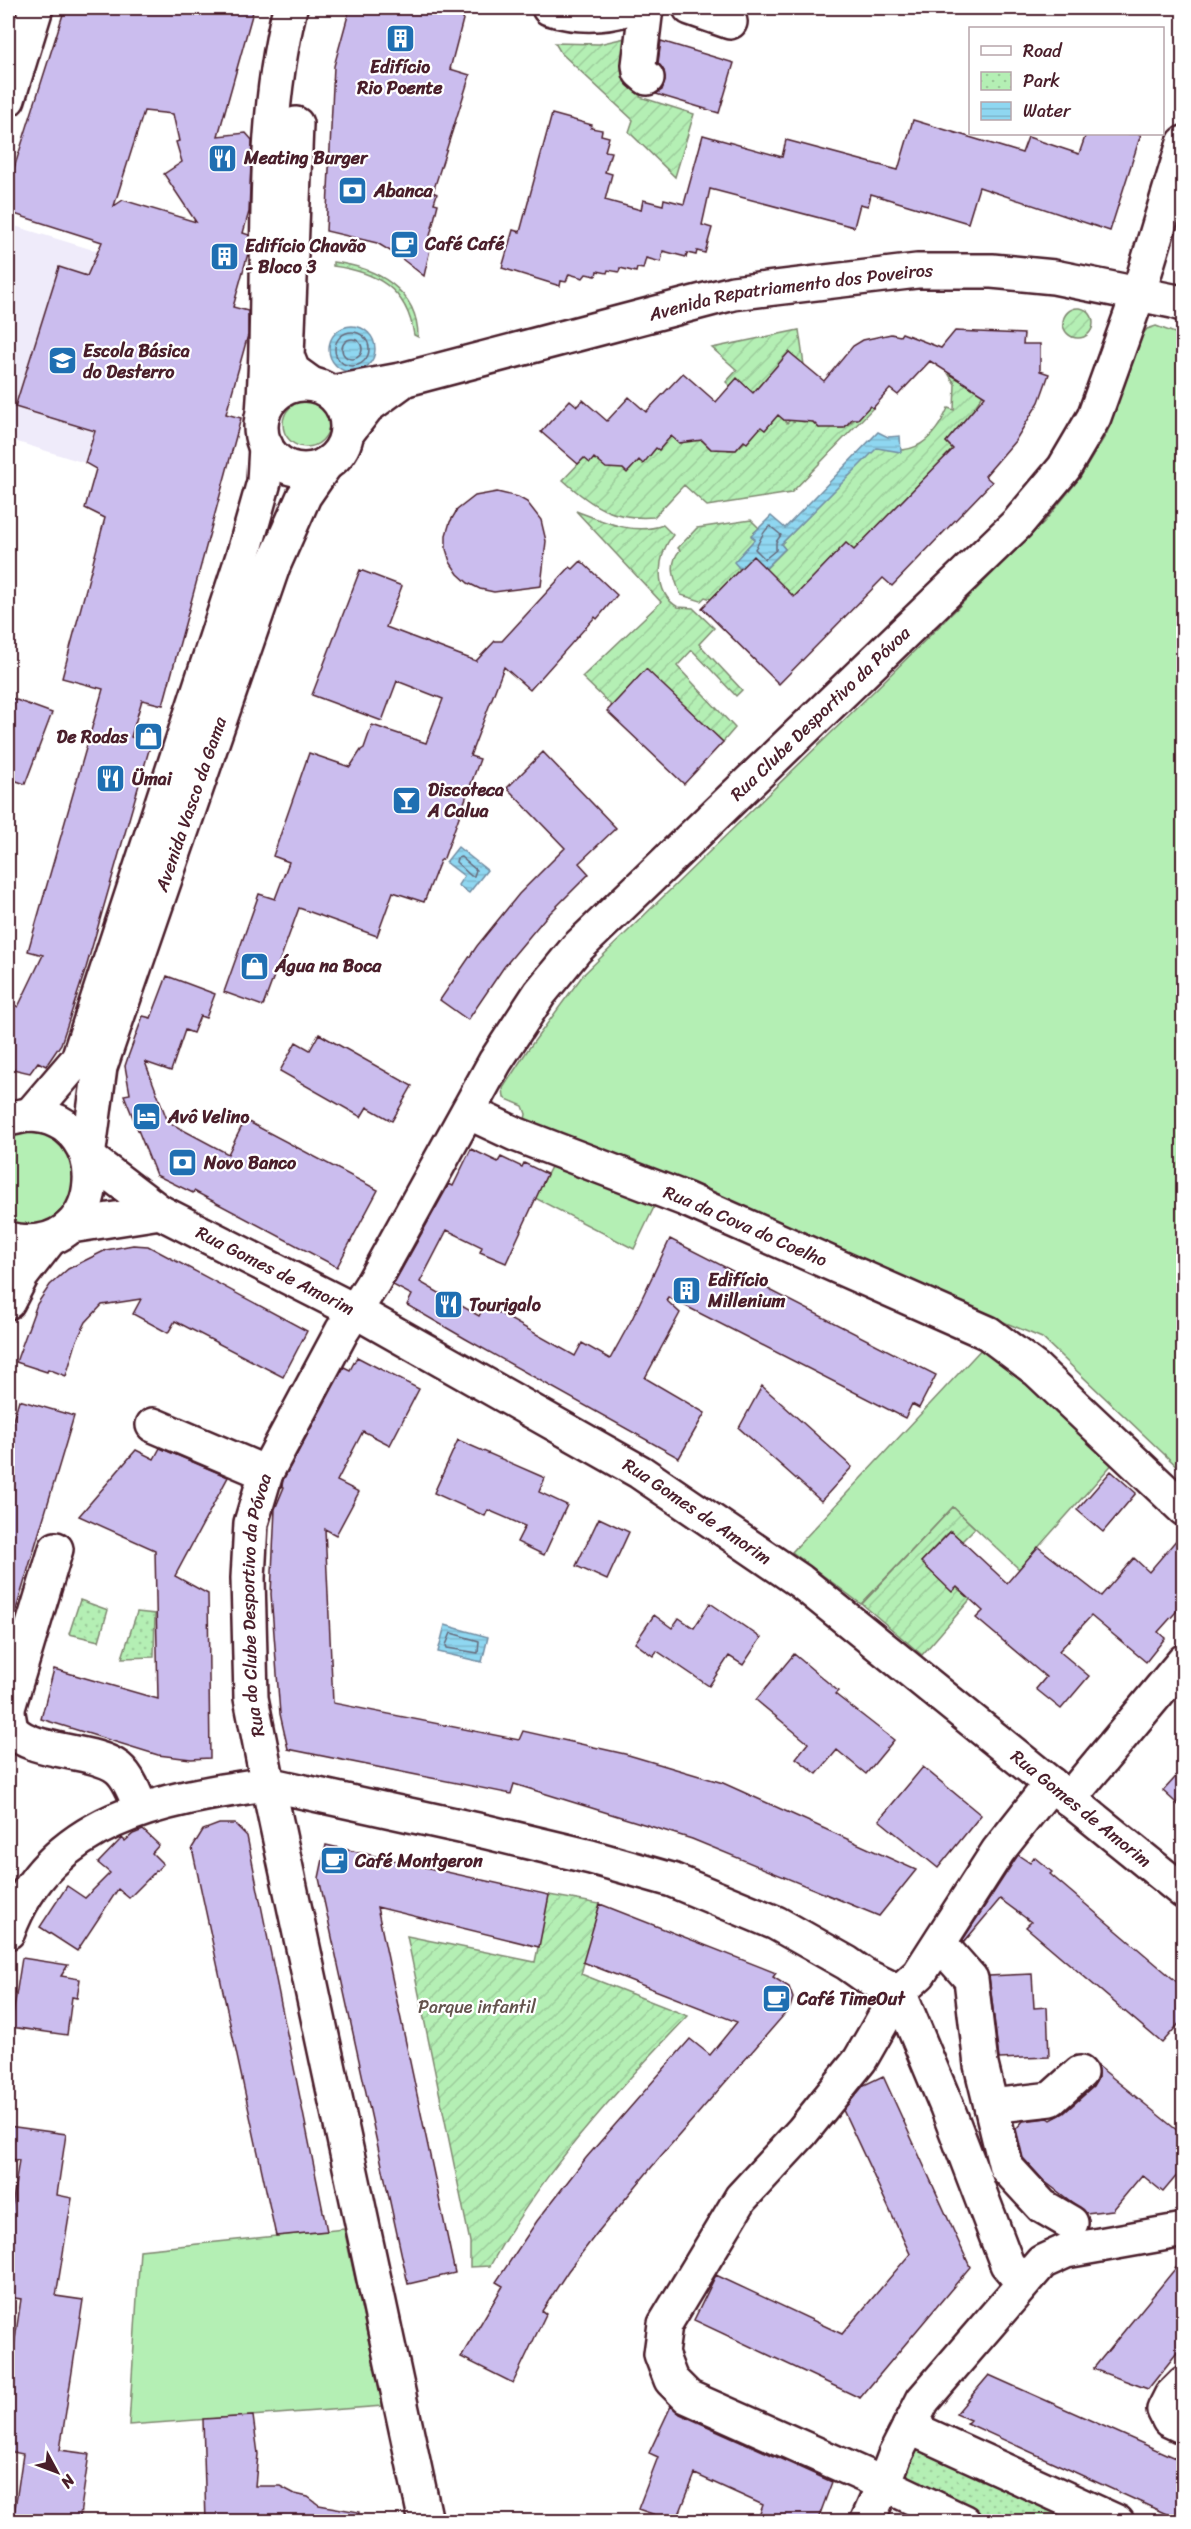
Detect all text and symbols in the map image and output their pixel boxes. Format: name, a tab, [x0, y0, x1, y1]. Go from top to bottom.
building icon: Edifício Rio Poente	[384, 22, 416, 54]
legend	[969, 27, 1164, 135]
text: Road	[1023, 35, 1063, 67]
place label: Edifício Rio Poente	[356, 51, 443, 104]
text: Park	[1023, 65, 1060, 97]
text: Water	[1023, 95, 1072, 127]
restaurant icon: Meating Burger	[207, 142, 239, 174]
place label: Meating Burger	[243, 142, 369, 174]
bank icon: Abanca	[337, 175, 369, 207]
place label: Abanca	[373, 175, 433, 207]
cafe icon: Café Café	[388, 228, 420, 260]
place label: Café Café	[424, 228, 505, 260]
place label: Edifício Chavão - Bloco 3	[245, 230, 367, 283]
building icon: Edifício Chavão - Bloco 3	[208, 240, 240, 272]
street label: Avenida Repatriamento dos Poveiros	[645, 255, 934, 331]
place label: Escola Básica do Desterro	[83, 335, 190, 388]
school or university icon: Escola Básica do Desterro	[46, 345, 78, 377]
street label: Rua Clube Desportivo da Póvoa	[722, 618, 919, 809]
street label: Avenida Vasco da Gama	[145, 711, 236, 897]
place label: De Rodas	[56, 721, 129, 753]
shop icon: De Rodas	[133, 721, 165, 753]
restaurant icon: Ümai	[95, 763, 127, 795]
place label: Ümai	[132, 763, 173, 795]
place label: Discoteca A Calua	[427, 774, 504, 827]
bar icon: Discoteca A Calua	[391, 784, 423, 816]
shop icon: Água na Boca	[238, 950, 270, 982]
place label: Água na Boca	[274, 950, 382, 982]
hotel icon: Avô Velino	[131, 1101, 163, 1133]
place label: Avô Velino	[167, 1101, 249, 1133]
bank icon: Novo Banco	[167, 1147, 199, 1179]
place label: Novo Banco	[203, 1147, 297, 1179]
street label: Rua da Cova do Coelho	[659, 1176, 833, 1276]
street label: Rua Gomes de Amorim	[190, 1217, 361, 1324]
place label: Edifício Millenium	[707, 1264, 786, 1317]
building icon: Edifício Millenium	[671, 1274, 703, 1306]
restaurant icon: Tourigalo	[432, 1289, 464, 1321]
place label: Tourigalo	[469, 1289, 542, 1321]
street label: Rua Gomes de Amorim	[616, 1449, 779, 1574]
street label: Rua do Clube Desportivo da Póvoa	[232, 1470, 281, 1740]
street label: Rua Gomes de Amorim	[1003, 1741, 1159, 1876]
cafe icon: Café Montgeron	[318, 1845, 350, 1877]
place label: Café Montgeron	[354, 1845, 483, 1877]
cafe icon: Café TimeOut	[760, 1983, 792, 2015]
place label: Café TimeOut	[796, 1983, 907, 2015]
park label: Parque infantil	[418, 1991, 537, 2023]
north arrow	[27, 2442, 87, 2502]
text: N	[53, 2467, 83, 2496]

